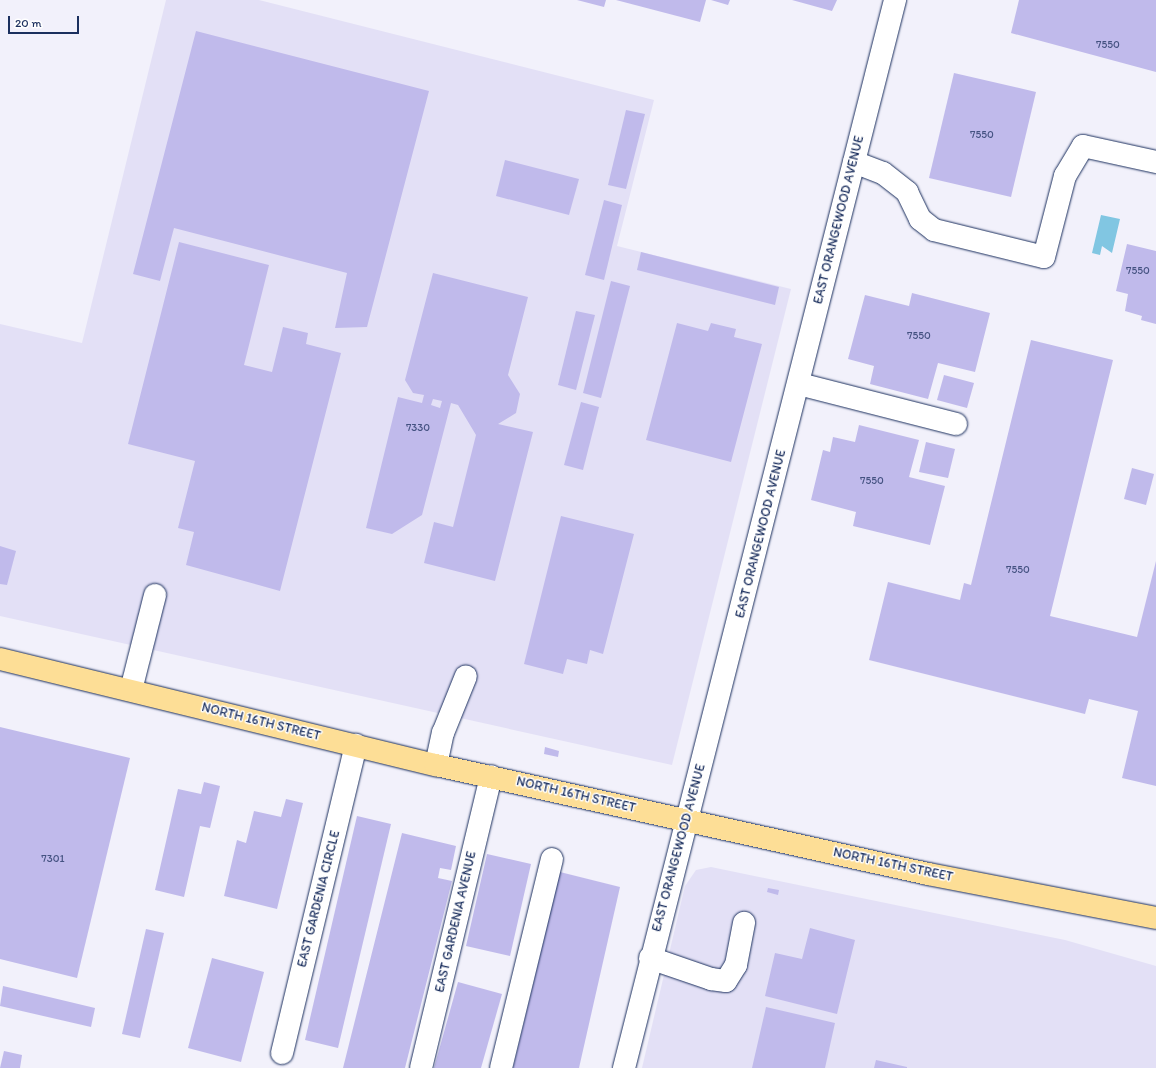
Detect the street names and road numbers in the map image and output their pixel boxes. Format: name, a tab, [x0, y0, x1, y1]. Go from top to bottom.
street label: EAST ORANGEWOOD AVENUE	[811, 135, 867, 305]
street label: EAST ORANGEWOOD AVENUE	[733, 449, 789, 619]
street label: NORTH 16TH STREET	[200, 700, 322, 744]
street label: EAST ORANGEWOOD AVENUE	[649, 763, 709, 933]
street label: NORTH 16TH STREET	[515, 774, 637, 816]
street label: EAST GARDENIA CIRCLE	[294, 828, 344, 970]
street label: NORTH 16TH STREET	[832, 845, 954, 885]
street label: EAST GARDENIA AVENUE	[432, 849, 480, 995]

